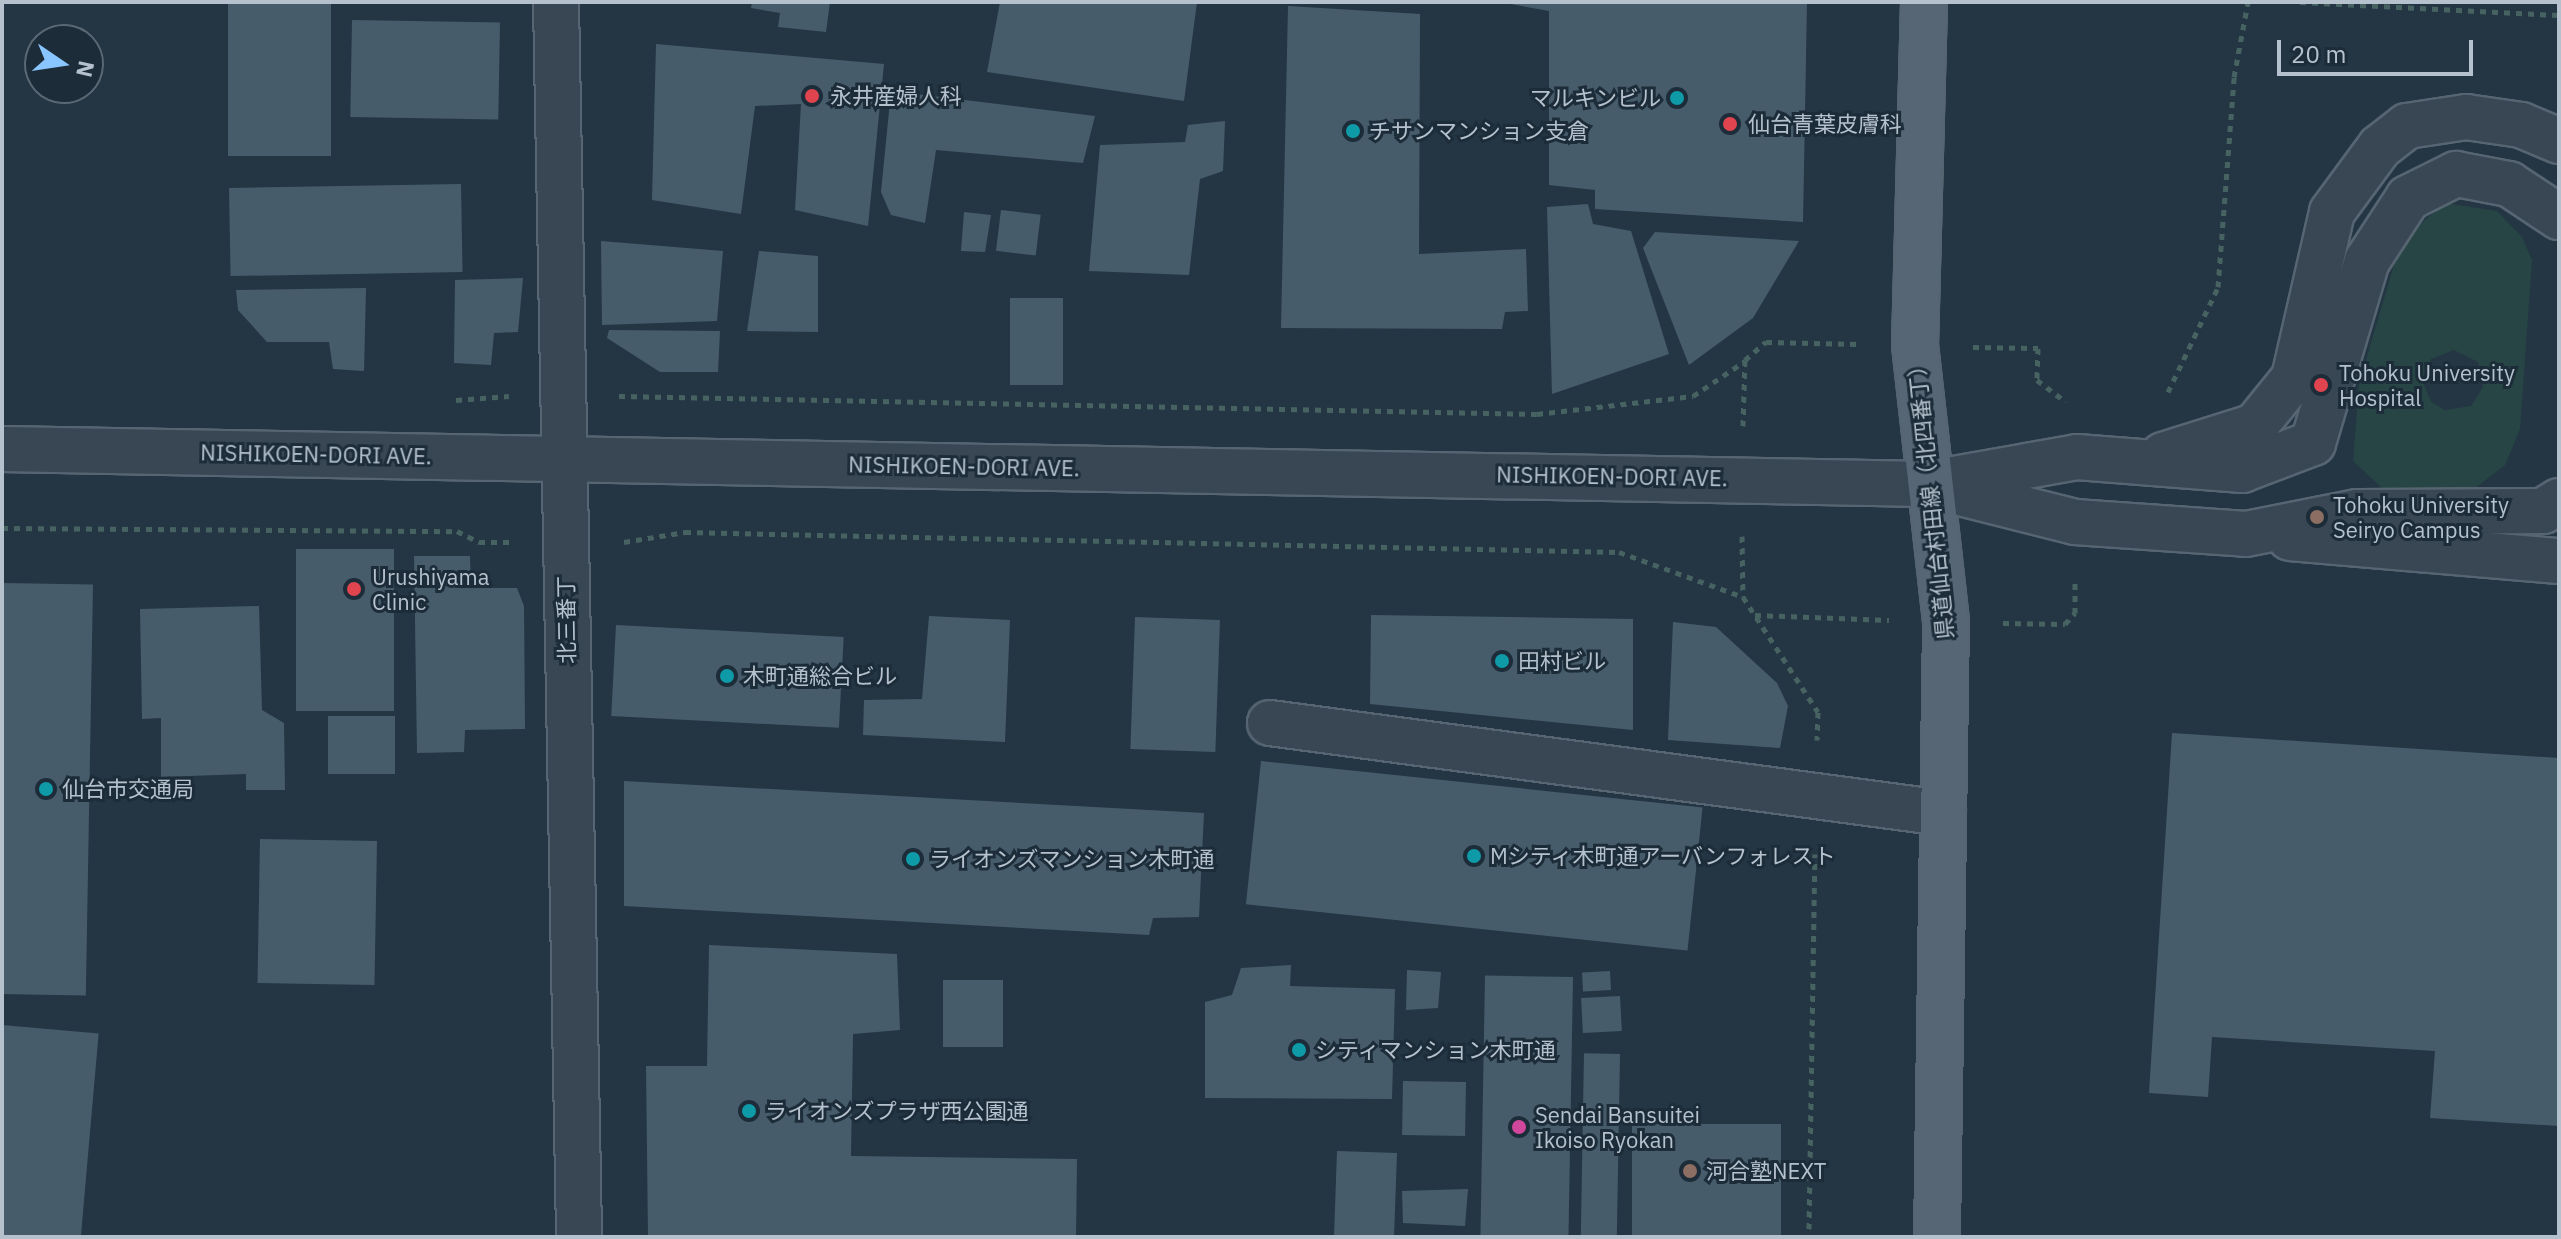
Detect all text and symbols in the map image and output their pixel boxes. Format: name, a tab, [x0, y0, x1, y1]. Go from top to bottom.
north arrow	[24, 24, 104, 104]
scale bar	[2281, 24, 2477, 74]
text: 20 m	[2291, 38, 2346, 70]
text: N	[70, 58, 102, 80]
place label: 永井産婦人科	[830, 83, 962, 109]
marker: 永井産婦人科	[801, 85, 823, 107]
place label: マルキンビル	[1529, 85, 1661, 111]
marker: マルキンビル	[1668, 89, 1686, 107]
place label: 仙台青葉皮膚科	[1748, 111, 1902, 137]
marker: 仙台青葉皮膚科	[1719, 113, 1741, 135]
place label: チサンマンション支倉	[1369, 118, 1589, 144]
marker: チサンマンション支倉	[1344, 122, 1362, 140]
street label: 県道仙台村田線（北四番丁）	[1902, 353, 1958, 641]
place label: Tohoku University Hospital	[2339, 359, 2515, 410]
marker: Tohoku University Hospital	[2310, 374, 2332, 396]
street label: NISHIKOEN-DORI AVE.	[200, 439, 432, 469]
street label: NISHIKOEN-DORI AVE.	[848, 451, 1080, 481]
street label: NISHIKOEN-DORI AVE.	[1496, 461, 1728, 491]
place label: Tohoku University Seiryo Campus	[2333, 491, 2509, 542]
marker: Tohoku University Seiryo Campus	[2308, 508, 2326, 526]
place label: Urushiyama Clinic	[372, 563, 490, 614]
street label: 北三番丁	[552, 576, 580, 664]
marker: Urushiyama Clinic	[343, 578, 365, 600]
place label: 田村ビル	[1518, 648, 1606, 674]
marker: 田村ビル	[1493, 652, 1511, 670]
place label: 木町通総合ビル	[743, 663, 897, 689]
marker: 木町通総合ビル	[718, 667, 736, 685]
place label: 仙台市交通局	[62, 776, 194, 802]
marker: 仙台市交通局	[37, 780, 55, 798]
place label: Mシティ木町通アーバンフォレスト	[1490, 843, 1837, 869]
place label: ライオンズマンション木町通	[929, 846, 1215, 872]
marker: Mシティ木町通アーバンフォレスト	[1465, 847, 1483, 865]
marker: ライオンズマンション木町通	[904, 850, 922, 868]
place label: シティマンション木町通	[1315, 1037, 1557, 1063]
marker: シティマンション木町通	[1290, 1041, 1308, 1059]
place label: ライオンズプラザ西公園通	[765, 1098, 1029, 1124]
place label: Sendai Bansuitei Ikoiso Ryokan	[1535, 1101, 1700, 1152]
marker: ライオンズプラザ西公園通	[740, 1102, 758, 1120]
marker: Sendai Bansuitei Ikoiso Ryokan	[1510, 1118, 1528, 1136]
place label: 河合塾NEXT	[1706, 1158, 1826, 1184]
marker: 河合塾NEXT	[1681, 1162, 1699, 1180]

